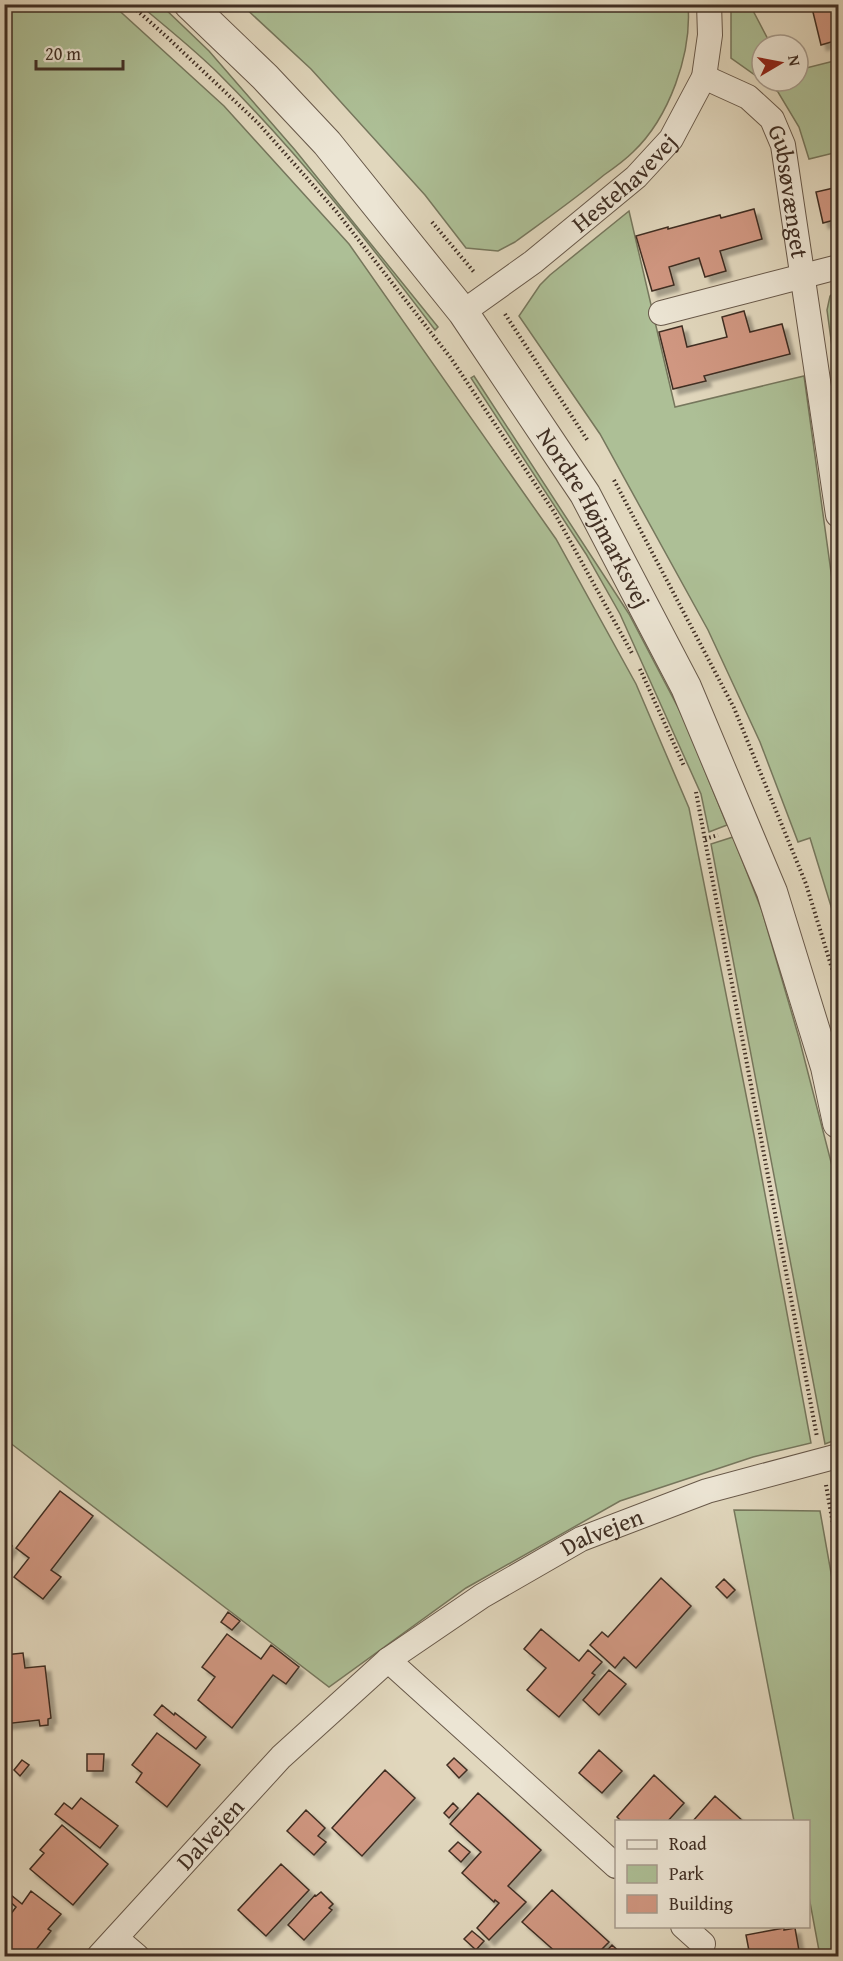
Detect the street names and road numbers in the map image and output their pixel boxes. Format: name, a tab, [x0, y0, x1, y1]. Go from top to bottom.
street label: Gubsøvænget	[759, 119, 818, 261]
street label: Hestehavevej	[564, 125, 685, 240]
street label: Nordre Højmarksvej	[528, 421, 660, 614]
street label: Dalvejen	[554, 1499, 648, 1564]
street label: Dalvejen	[168, 1790, 252, 1878]

